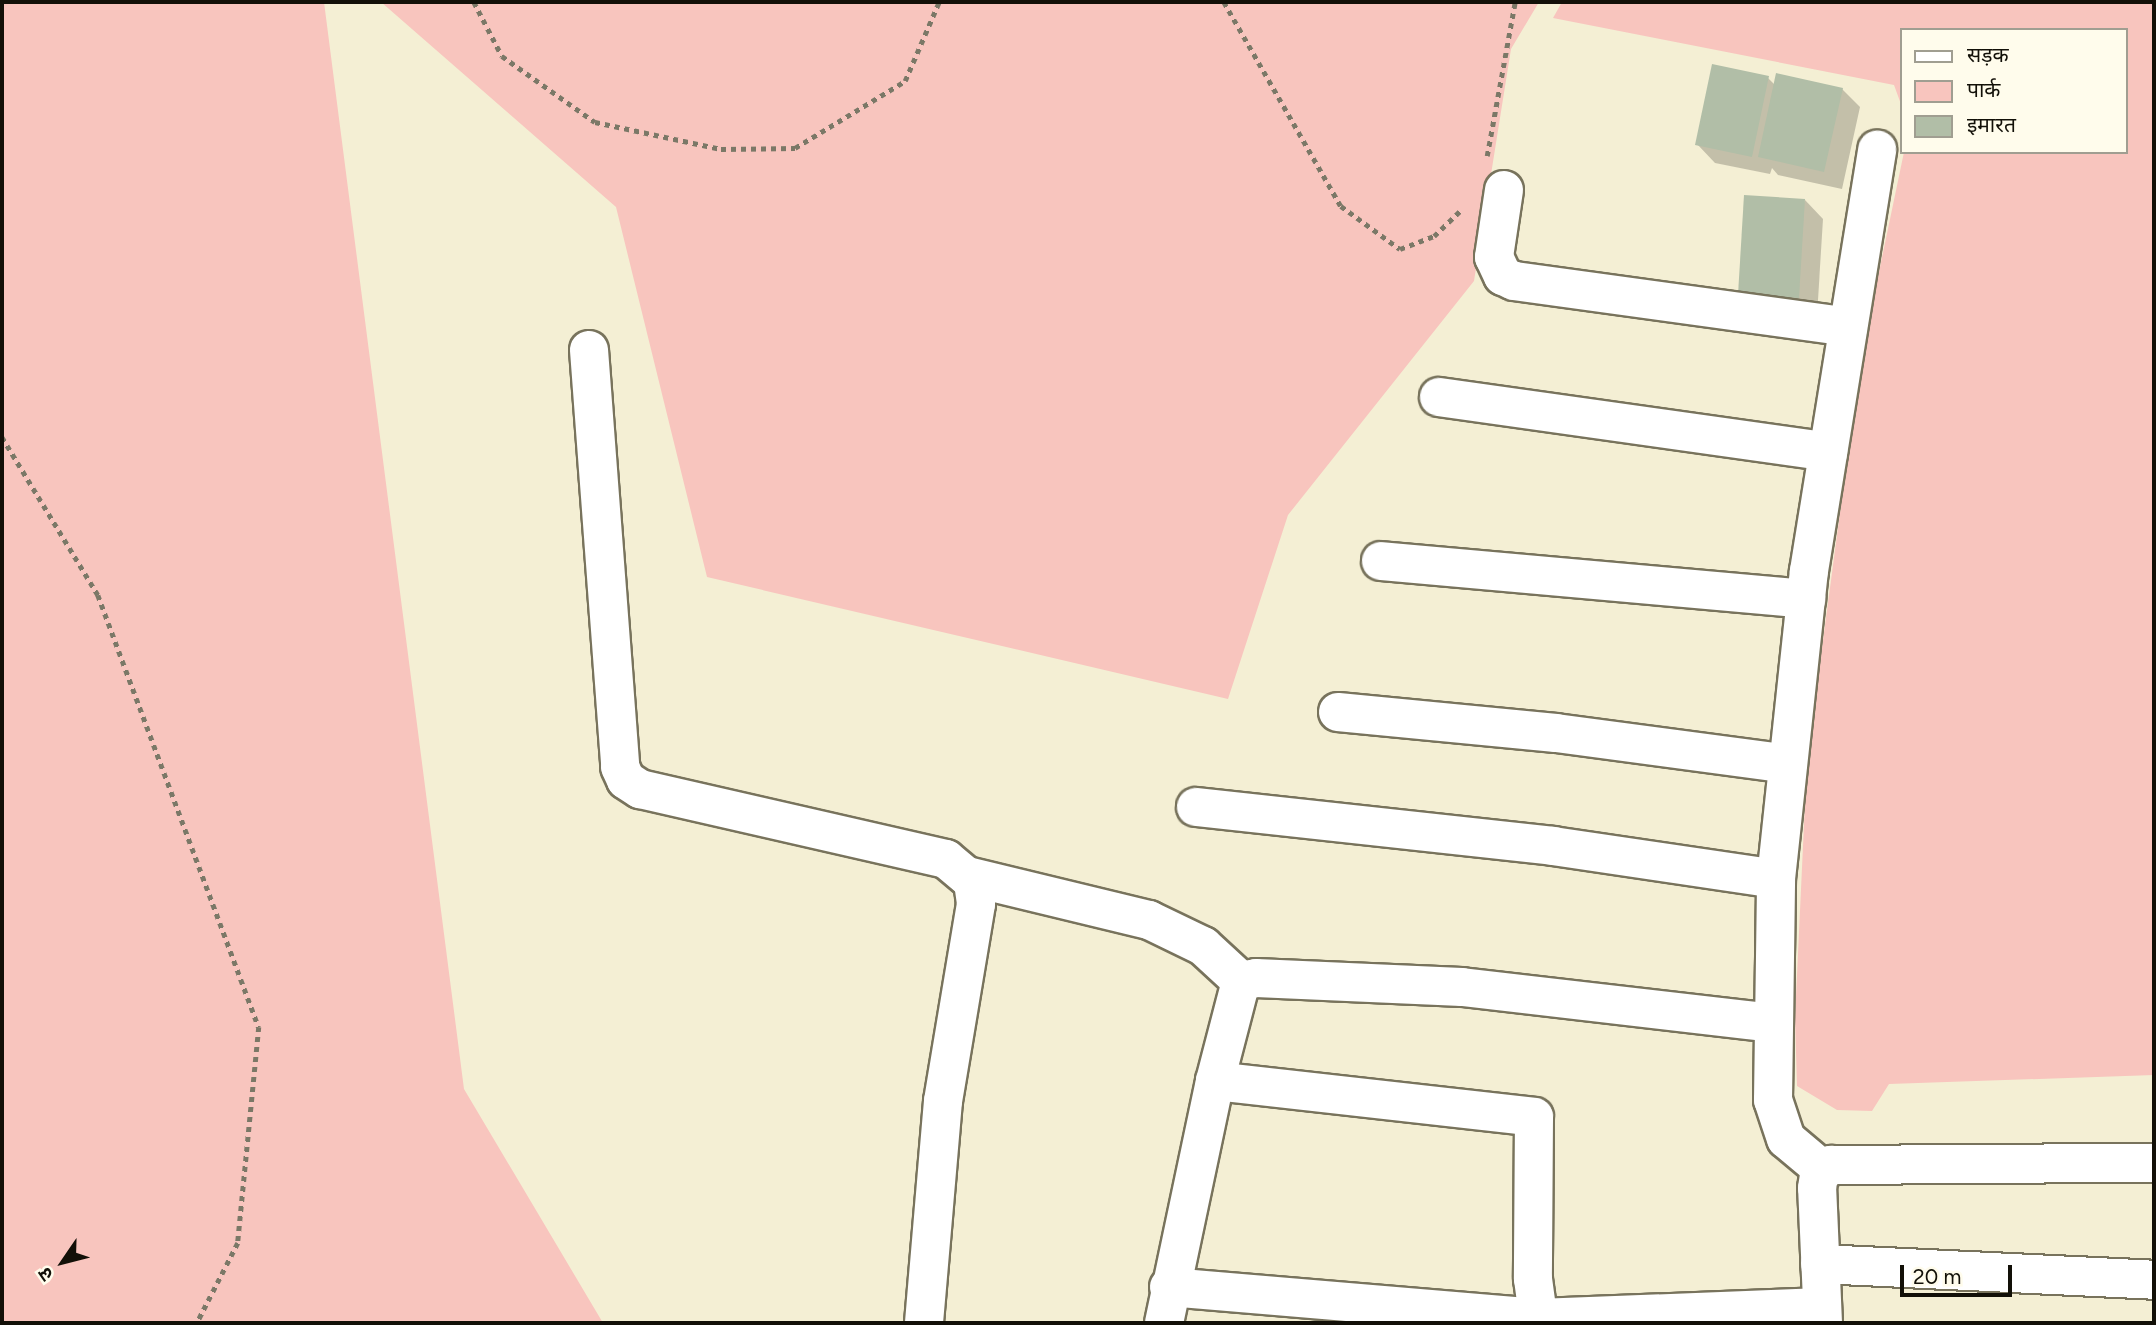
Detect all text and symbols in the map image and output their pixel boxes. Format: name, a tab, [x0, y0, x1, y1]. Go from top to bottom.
legend	[1900, 28, 2128, 154]
text: सड़क	[1967, 42, 2009, 67]
text: पार्क	[1967, 77, 2001, 102]
text: इमारत	[1967, 112, 2016, 137]
north arrow	[28, 1227, 98, 1297]
scale bar	[1904, 1252, 2016, 1296]
text: उ	[33, 1263, 58, 1285]
text: 20 m	[1913, 1264, 1961, 1289]

